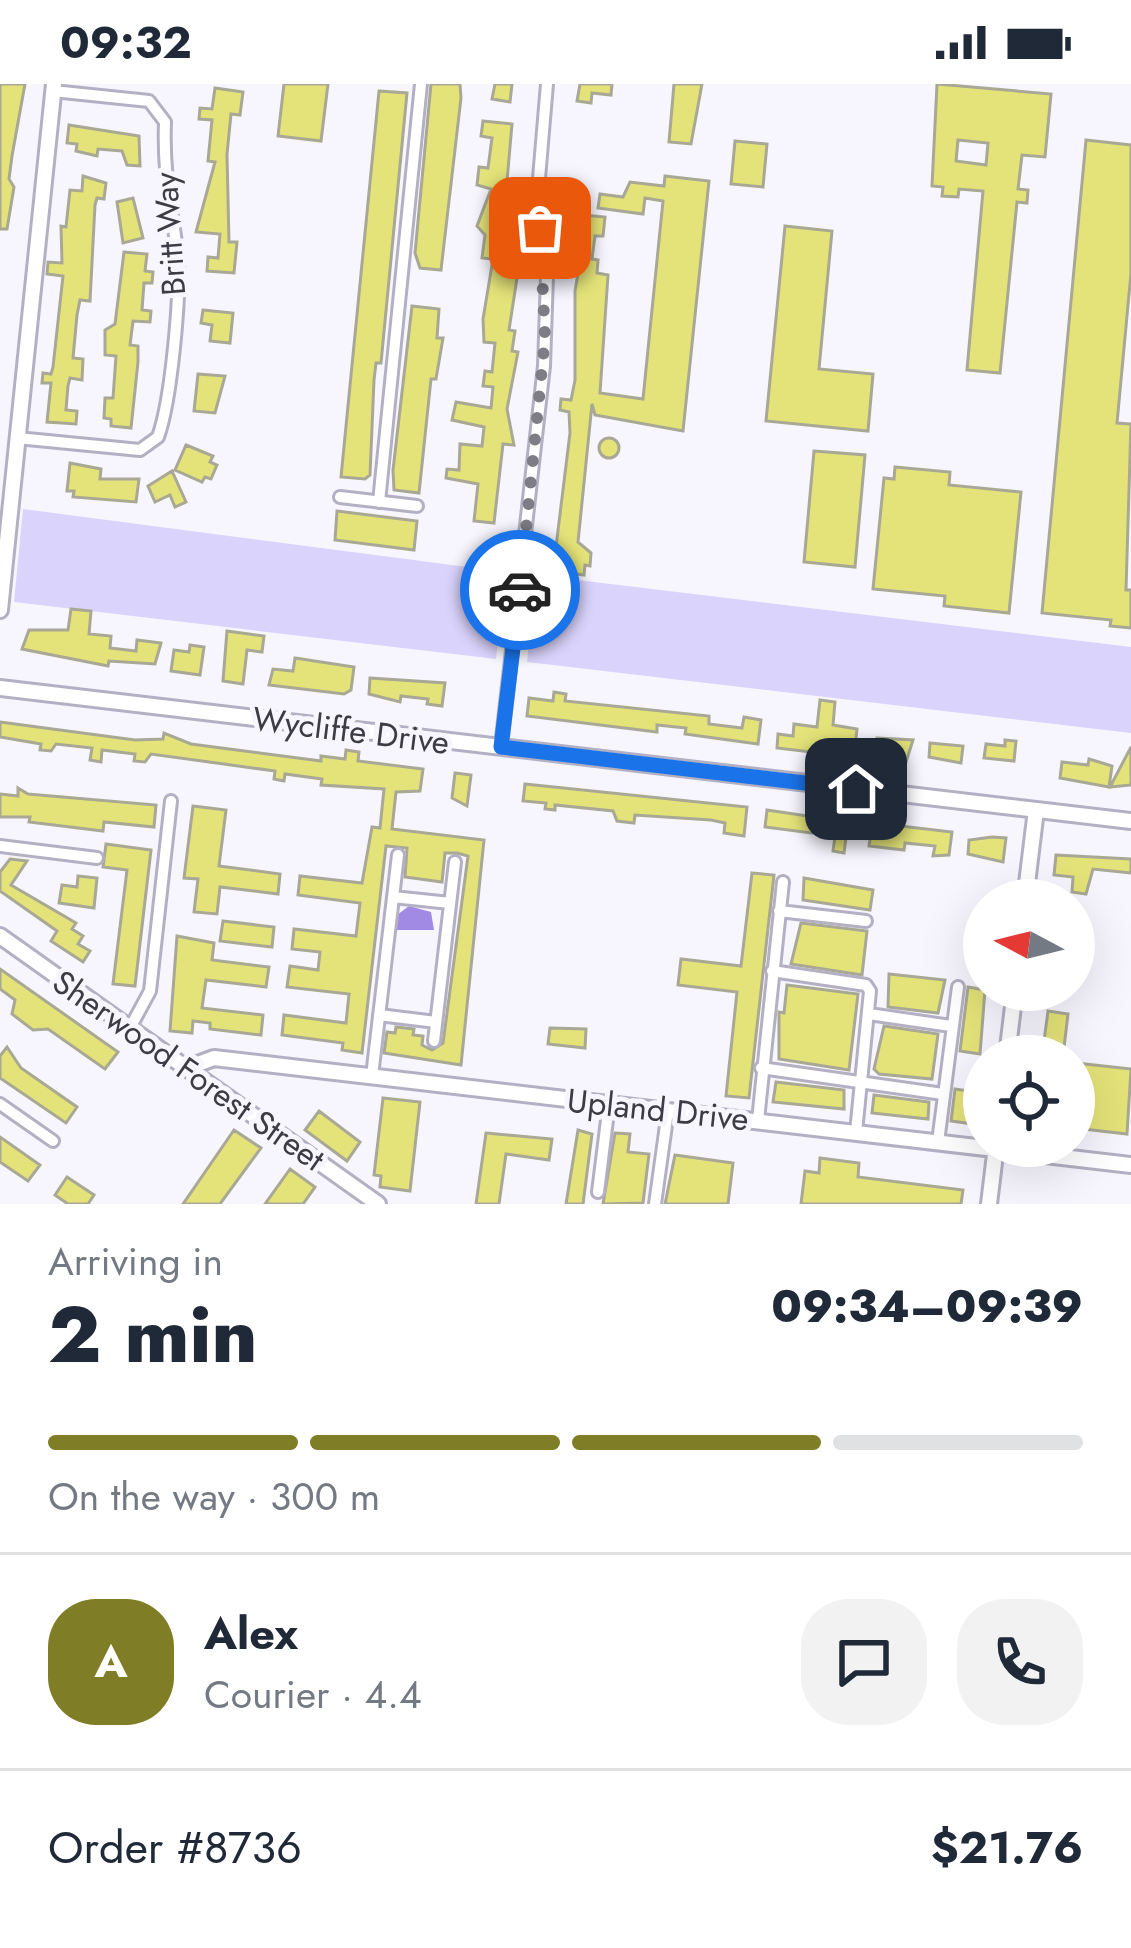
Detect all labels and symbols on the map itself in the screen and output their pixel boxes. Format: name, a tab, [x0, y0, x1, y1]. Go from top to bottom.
street label: Britt Way	[142, 170, 197, 297]
pin	[489, 177, 591, 279]
courier	[460, 530, 580, 650]
street label: Wycliffe Drive	[250, 695, 452, 766]
pin	[805, 738, 907, 840]
north arrow	[963, 879, 1095, 1011]
street label: Sherwood Forest Street	[43, 959, 334, 1182]
street label: Upland Drive	[565, 1077, 751, 1142]

